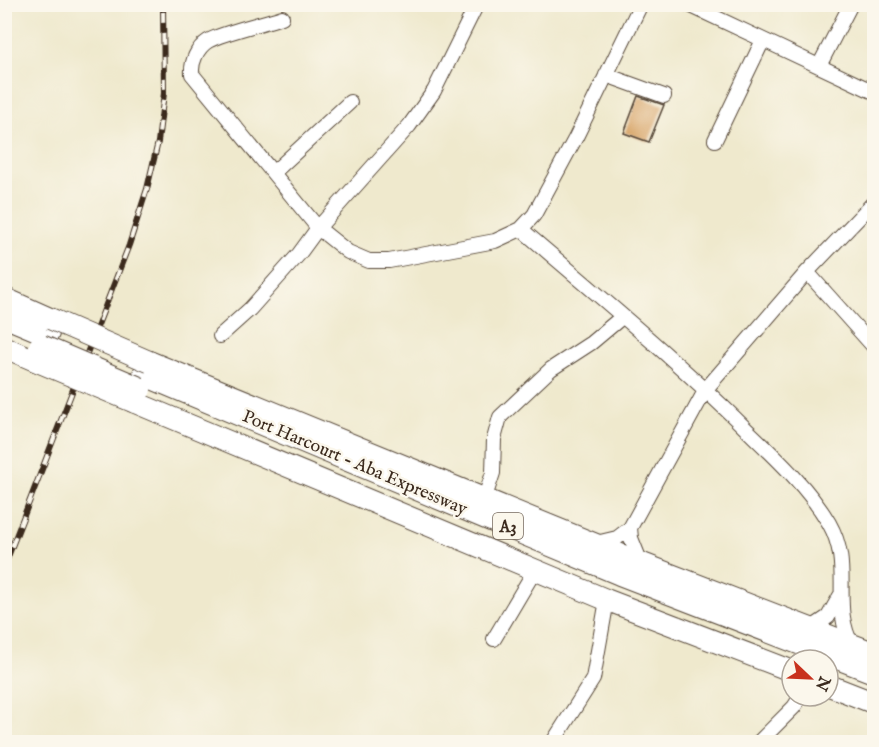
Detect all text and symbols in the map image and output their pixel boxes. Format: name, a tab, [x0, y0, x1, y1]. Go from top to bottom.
street label: Port Harcourt - Aba Expressway	[238, 405, 471, 521]
road number: A3	[493, 513, 523, 539]
north arrow	[780, 648, 840, 708]
text: N	[810, 672, 834, 694]

